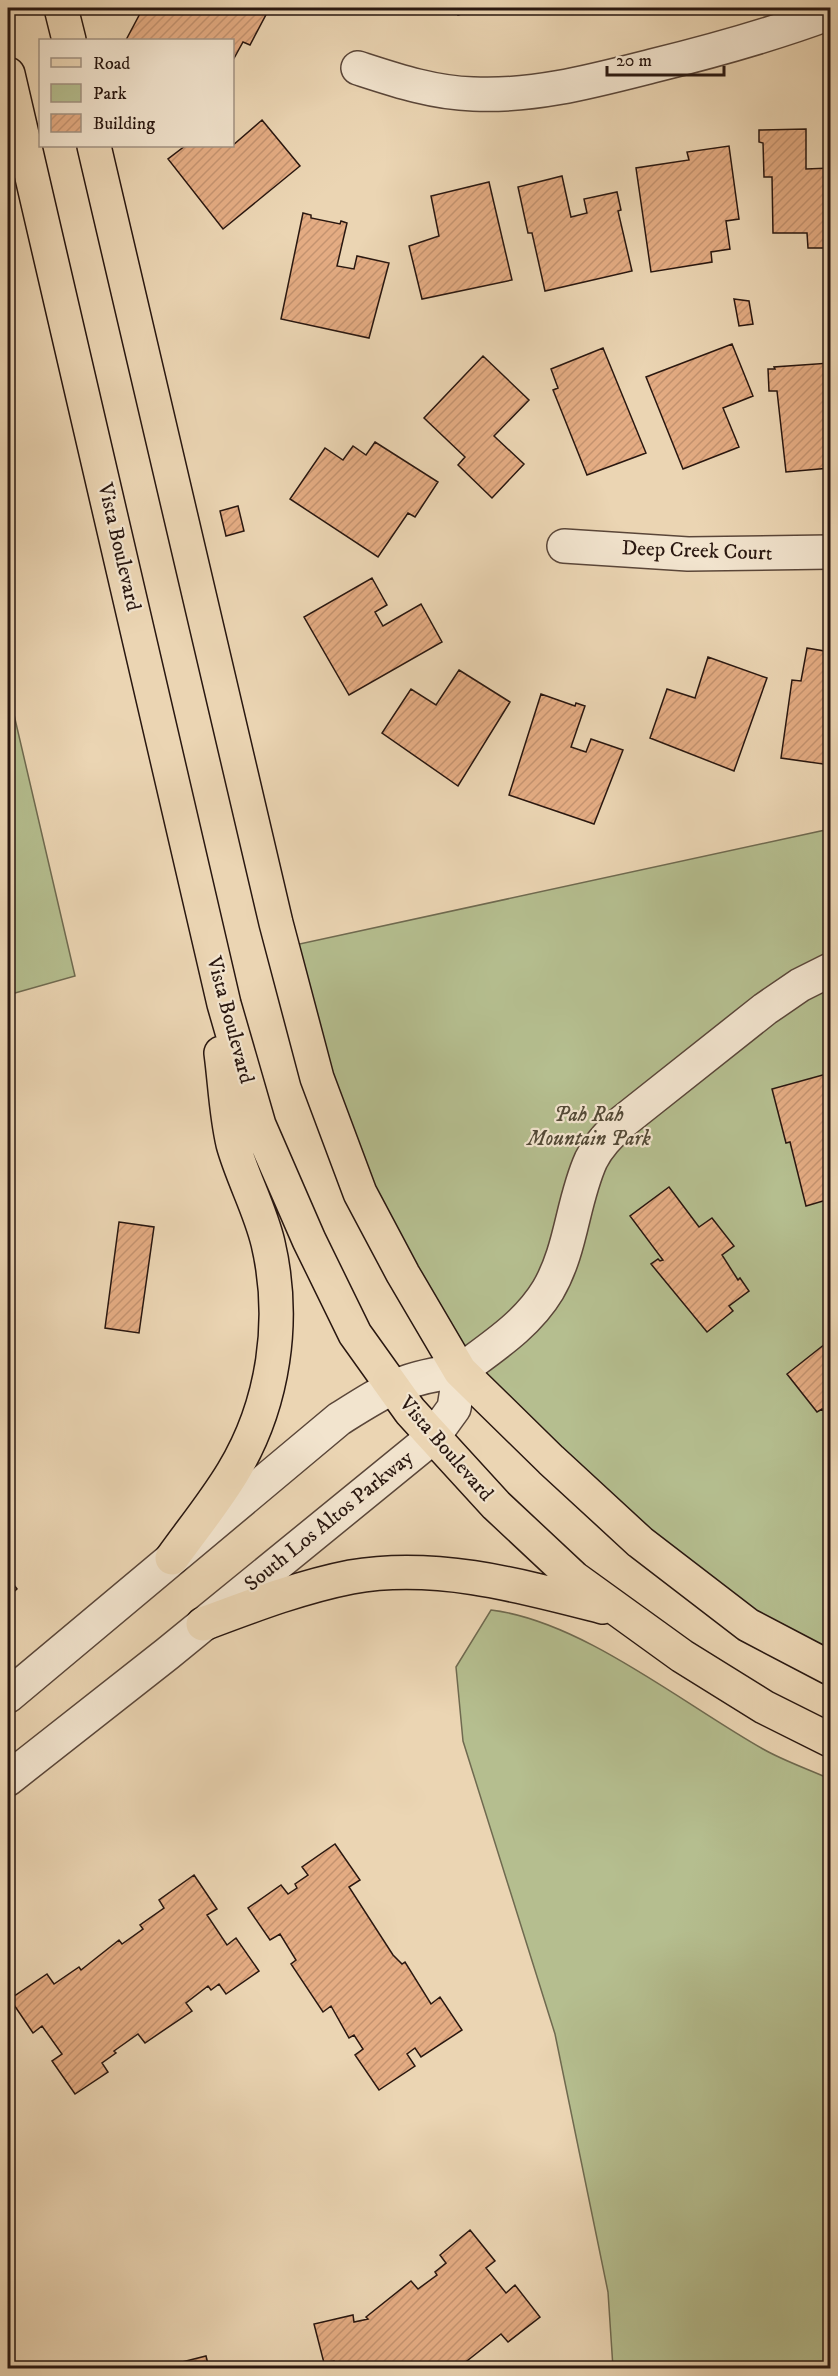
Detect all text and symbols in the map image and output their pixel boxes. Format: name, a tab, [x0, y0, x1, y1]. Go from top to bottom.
legend	[39, 39, 234, 147]
scale bar	[607, 39, 724, 77]
text: 20 m	[616, 50, 652, 72]
text: Road	[93, 53, 130, 75]
text: Park	[93, 83, 127, 105]
text: Building	[93, 113, 155, 135]
street label: Vista Boulevard	[91, 479, 146, 614]
street label: Deep Creek Court	[621, 535, 773, 567]
street label: Vista Boulevard	[200, 953, 260, 1087]
park label: Pah Rah Mountain Park	[525, 1102, 651, 1152]
street label: Vista Boulevard	[393, 1390, 499, 1507]
street label: South Los Altos Parkway	[239, 1444, 420, 1597]

